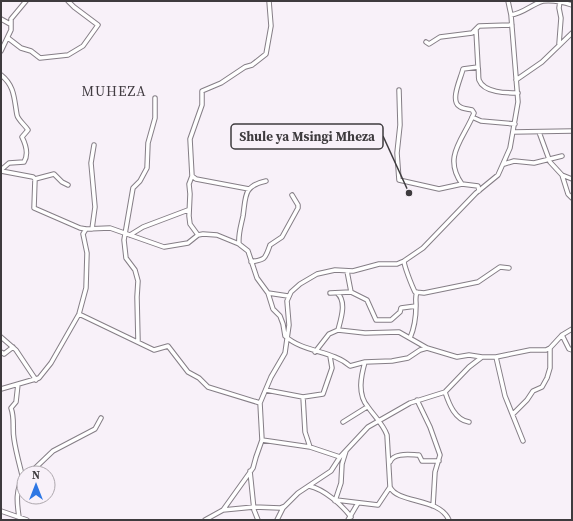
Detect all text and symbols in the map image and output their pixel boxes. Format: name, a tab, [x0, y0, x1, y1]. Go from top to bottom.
district label: MUHEZA	[81, 81, 147, 101]
callout: Shule ya Msingi Mheza	[231, 124, 383, 149]
text: Shule ya Msingi Mheza	[239, 128, 375, 145]
north arrow	[16, 465, 56, 505]
text: N	[32, 468, 40, 483]

